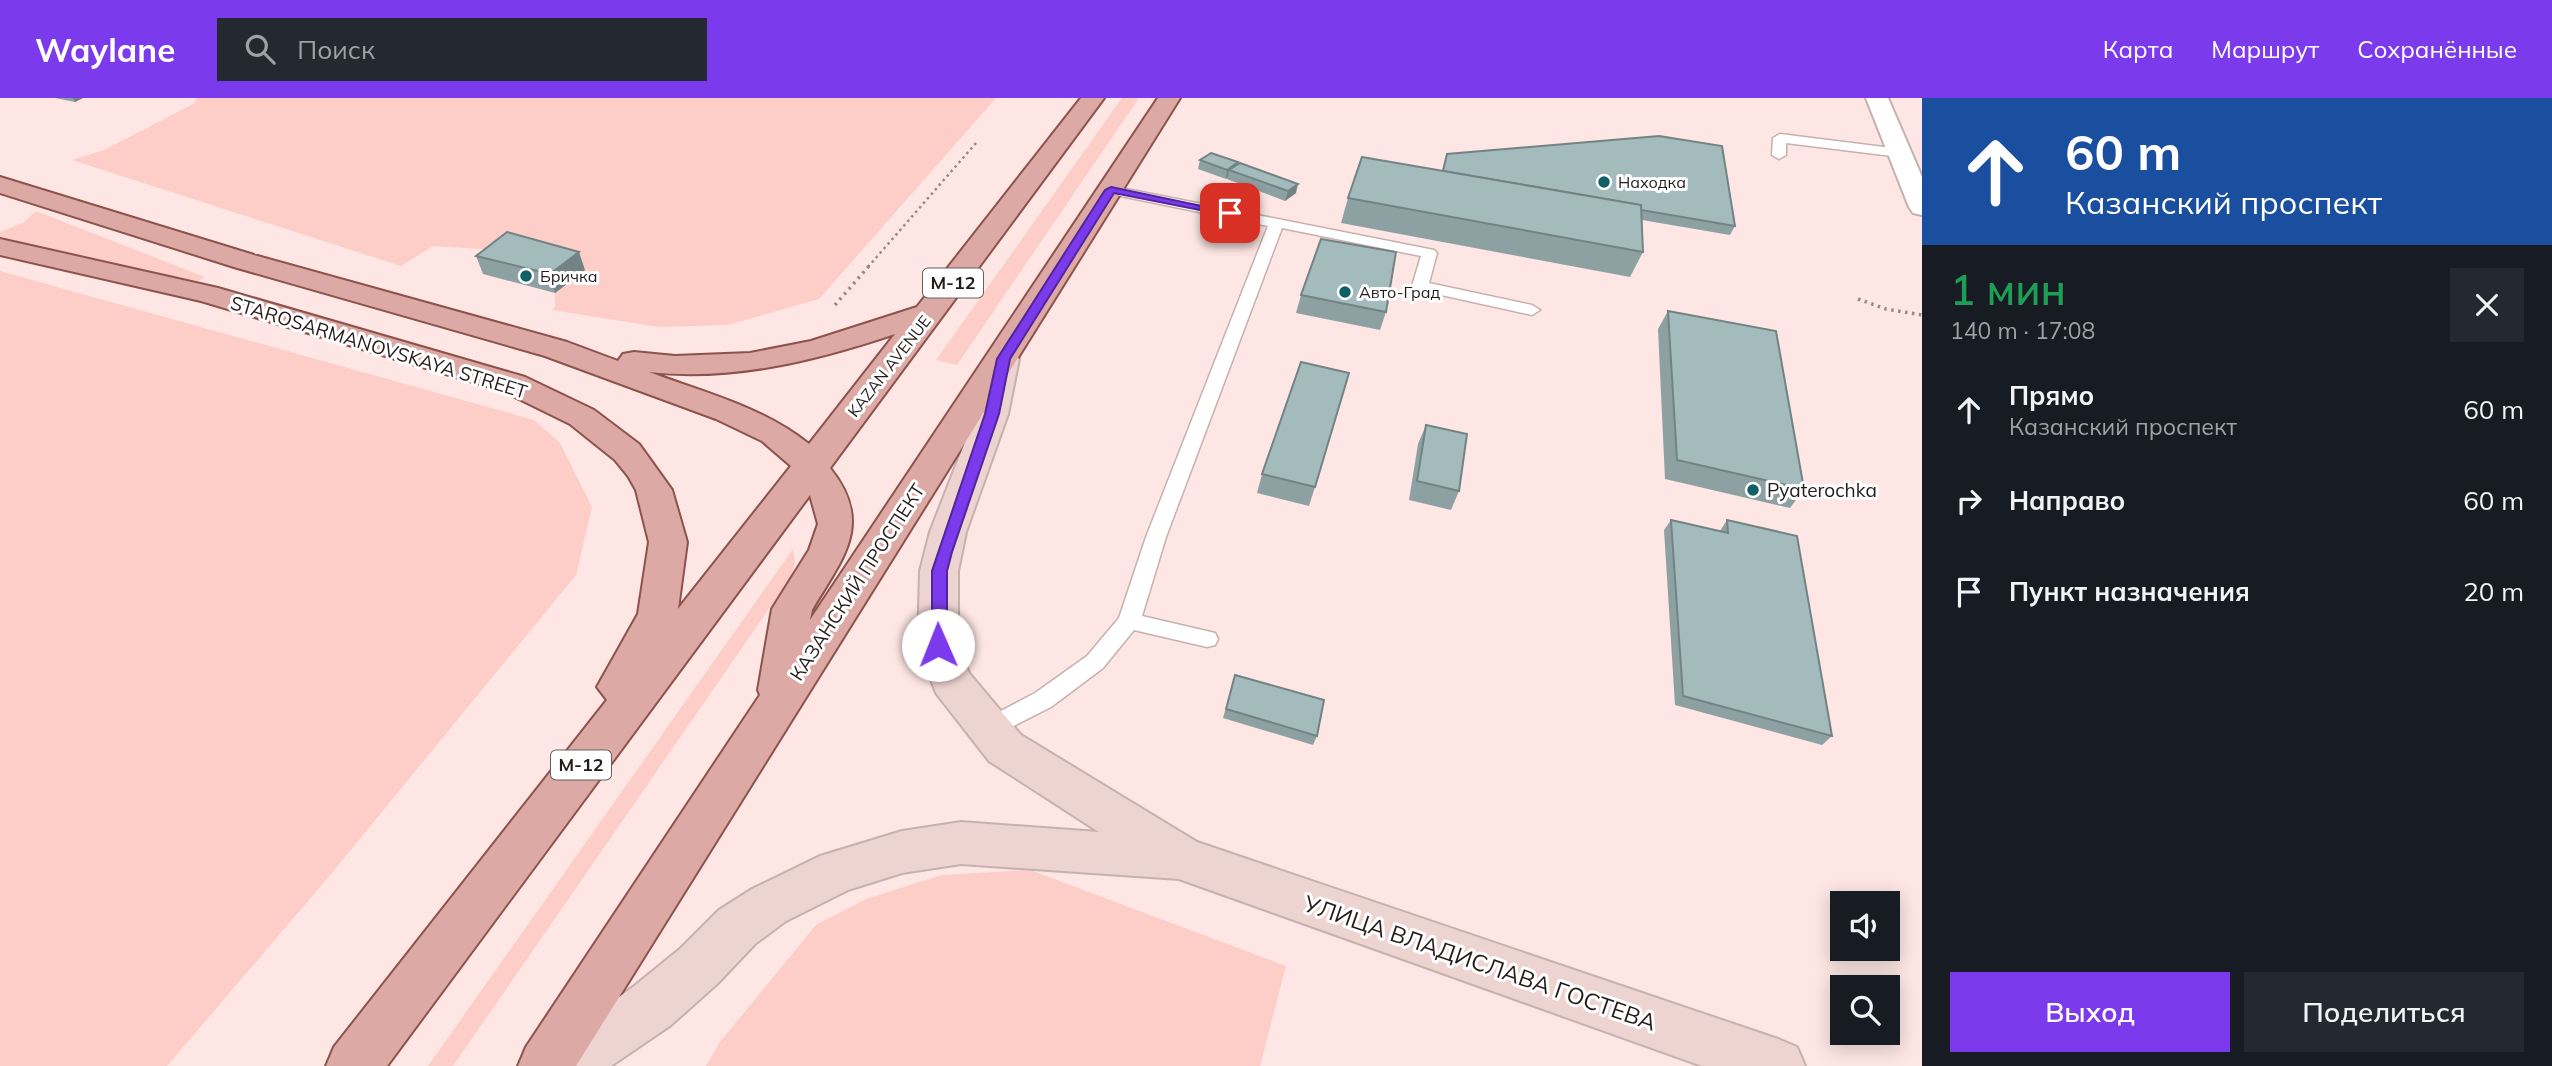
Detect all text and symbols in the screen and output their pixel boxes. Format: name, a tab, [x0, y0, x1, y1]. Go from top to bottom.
search box	[217, 18, 707, 81]
text: Waylane	[35, 29, 175, 70]
icon: search	[241, 30, 279, 68]
text: Поиск	[297, 33, 375, 66]
text: Карта	[2103, 34, 2173, 64]
text: Маршрут	[2211, 34, 2319, 64]
text: Сохранённые	[2357, 34, 2517, 64]
text: 60 m	[2065, 121, 2181, 182]
icon: ahead	[1950, 126, 2041, 217]
place label: Находка	[1618, 172, 1686, 192]
marker: Находка	[1596, 174, 1612, 190]
text: Казанский проспект	[2065, 182, 2382, 222]
pin	[1200, 183, 1260, 243]
icon: arrive	[1211, 194, 1249, 232]
text: 1 мин	[1950, 263, 2066, 316]
place label: Бричка	[540, 266, 598, 286]
marker: Бричка	[518, 268, 534, 284]
road number: М-12	[923, 268, 983, 298]
button: close	[2450, 268, 2524, 342]
place label: Авто-Град	[1359, 282, 1441, 302]
marker: Авто-Град	[1337, 284, 1353, 300]
street label: STAROSARMANOVSKAYA STREET	[228, 290, 531, 404]
street label: KAZAN AVENUE	[843, 311, 935, 421]
text: 140 m · 17:08	[1950, 316, 2095, 345]
text: Прямо	[2009, 379, 2094, 412]
icon: ahead	[1950, 391, 1988, 429]
text: 60 m	[2463, 393, 2524, 426]
text: Казанский проспект	[2009, 412, 2237, 441]
place label: Pyaterochka	[1767, 478, 1877, 502]
street label: КАЗАНСКИЙ ПРОСПЕКТ	[784, 479, 930, 685]
marker: Pyaterochka	[1745, 482, 1761, 498]
icon: right	[1950, 482, 1988, 520]
text: Направо	[2009, 484, 2125, 517]
text: 60 m	[2463, 484, 2524, 517]
icon: arrive	[1950, 573, 1988, 611]
text: Пункт назначения	[2009, 575, 2250, 608]
text: 20 m	[2463, 575, 2524, 608]
position arrow	[901, 608, 975, 682]
road number: М-12	[551, 750, 611, 780]
street label: УЛИЦА ВЛАДИСЛАВА ГОСТЕВА	[1299, 888, 1660, 1037]
map controls	[1830, 891, 1900, 1045]
button: sound	[1830, 891, 1900, 961]
button: Выход	[1950, 972, 2230, 1052]
button: Поделиться	[2244, 972, 2524, 1052]
button: search	[1830, 975, 1900, 1045]

